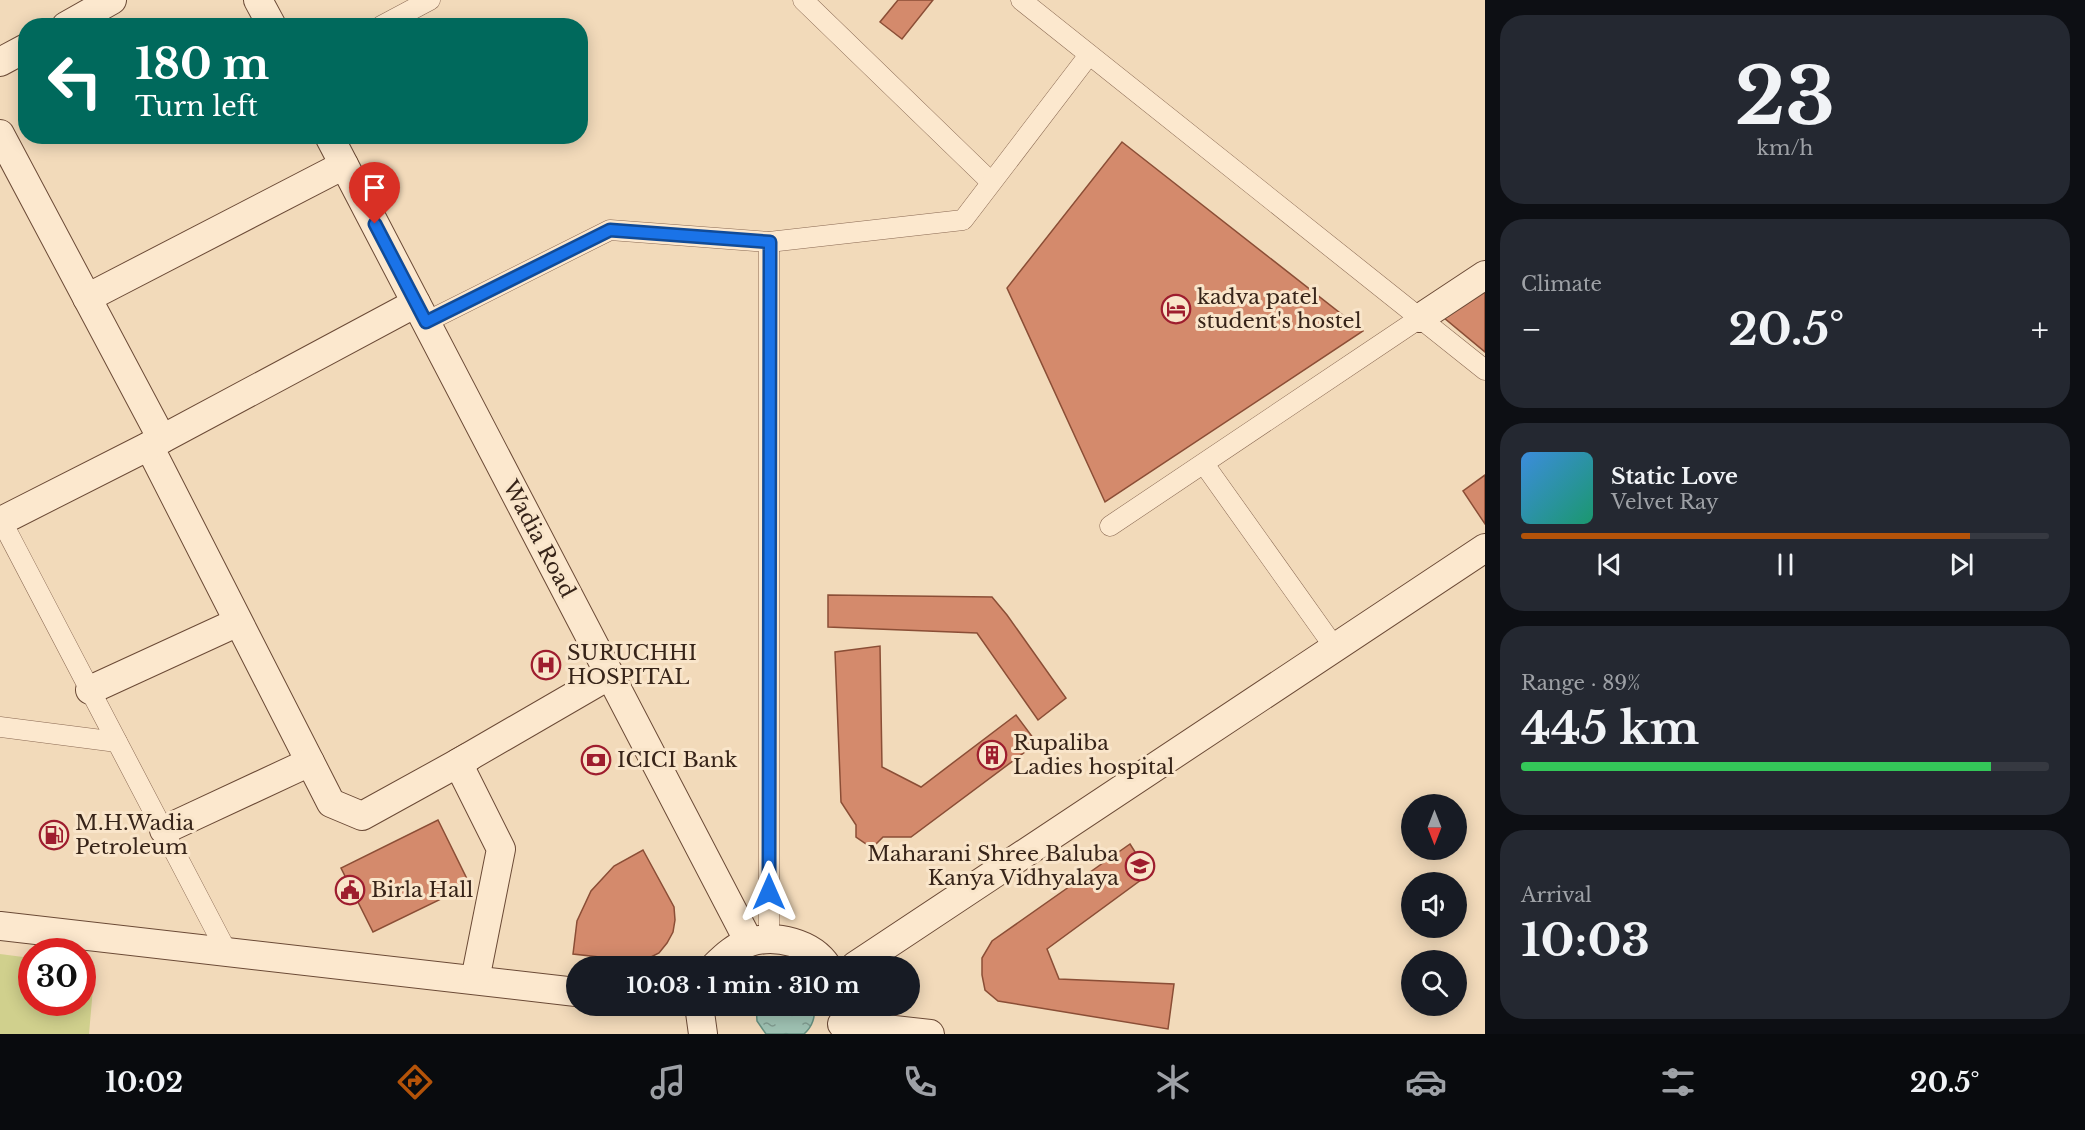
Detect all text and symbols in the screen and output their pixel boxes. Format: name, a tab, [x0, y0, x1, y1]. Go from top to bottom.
text: 180 m	[135, 38, 269, 90]
icon: left	[36, 42, 114, 120]
text: 23	[1735, 48, 1835, 145]
text: Turn left	[135, 90, 258, 123]
text: km/h	[1757, 136, 1813, 160]
pin	[349, 162, 400, 224]
icon: arrive	[358, 171, 391, 204]
text: Climate	[1521, 272, 1602, 296]
place label: kadva patel student's hostel	[1197, 284, 1362, 334]
hotel icon: kadva patel student's hostel	[1160, 293, 1192, 325]
text: 20.5°	[1728, 301, 1844, 357]
text: −	[1521, 309, 1542, 350]
text: +	[2031, 309, 2049, 350]
text: Static Love	[1611, 463, 1738, 490]
street label: Wadia Road	[497, 475, 581, 602]
text: Velvet Ray	[1611, 490, 1719, 514]
icon: previous	[1593, 548, 1626, 581]
icon: pause	[1769, 548, 1802, 581]
icon: next	[1945, 548, 1978, 581]
place label: SURUCHHI HOSPITAL	[567, 640, 697, 690]
hospital icon: SURUCHHI HOSPITAL	[530, 649, 562, 681]
text: Range · 89%	[1521, 671, 1641, 695]
text: 445 km	[1521, 700, 1699, 756]
place label: Rupaliba Ladies hospital	[1013, 730, 1175, 780]
building icon: Rupaliba Ladies hospital	[976, 739, 1008, 771]
bank icon: ICICI Bank	[580, 744, 612, 776]
place label: ICICI Bank	[617, 747, 738, 773]
north arrow	[1401, 794, 1467, 860]
map controls	[1401, 794, 1467, 1016]
place label: M.H.Wadia Petroleum	[75, 810, 195, 860]
fuel station icon: M.H.Wadia Petroleum	[38, 819, 70, 851]
place label: Maharani Shree Baluba Kanya Vidhyalaya	[867, 841, 1119, 891]
school or university icon: Maharani Shree Baluba Kanya Vidhyalaya	[1124, 850, 1156, 882]
position arrow	[737, 860, 801, 924]
button: sound	[1401, 872, 1467, 938]
public building icon: Birla Hall	[334, 874, 366, 906]
place label: Birla Hall	[371, 877, 473, 903]
text: Arrival	[1521, 883, 1592, 907]
text: 10:03	[1521, 912, 1650, 968]
speed limit sign: 30	[18, 938, 96, 1016]
button: search	[1401, 950, 1467, 1016]
text: 10:03 · 1 min · 310 m	[627, 972, 859, 999]
icon: directions	[394, 1061, 436, 1103]
icon: music	[647, 1061, 689, 1103]
icon: phone	[899, 1061, 941, 1103]
icon: climate	[1152, 1061, 1194, 1103]
icon: car	[1405, 1061, 1447, 1103]
icon: filters	[1657, 1061, 1699, 1103]
text: 10:02	[105, 1066, 183, 1099]
text: 20.5°	[1910, 1066, 1980, 1099]

